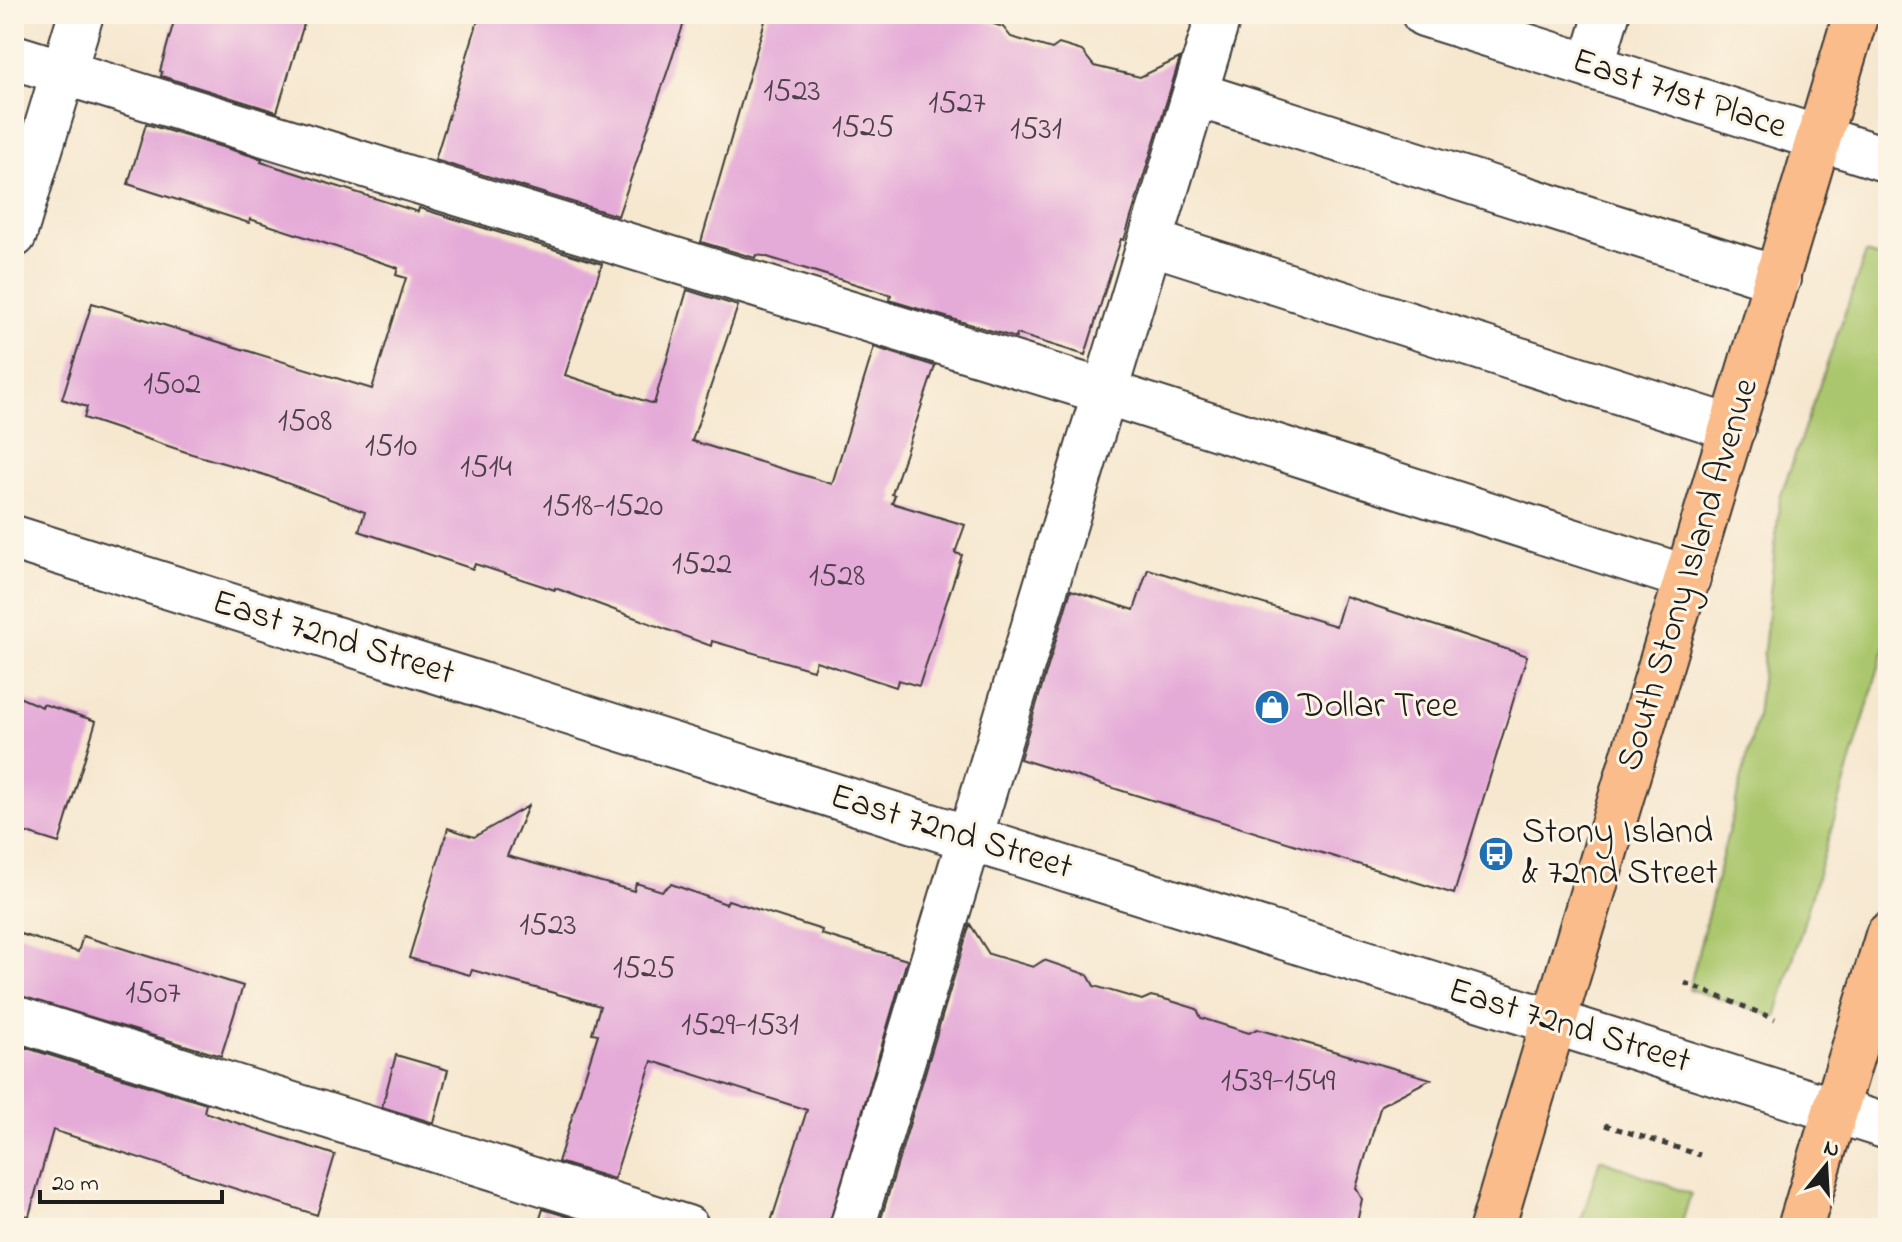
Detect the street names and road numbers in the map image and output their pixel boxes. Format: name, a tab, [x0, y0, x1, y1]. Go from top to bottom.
street label: East 71st Place	[1565, 35, 1794, 155]
street label: South Stony Island Avenue	[1604, 371, 1774, 778]
street label: East 72nd Street	[205, 577, 461, 701]
street label: East 72nd Street	[823, 771, 1079, 895]
street label: East 72nd Street	[1441, 965, 1697, 1089]

